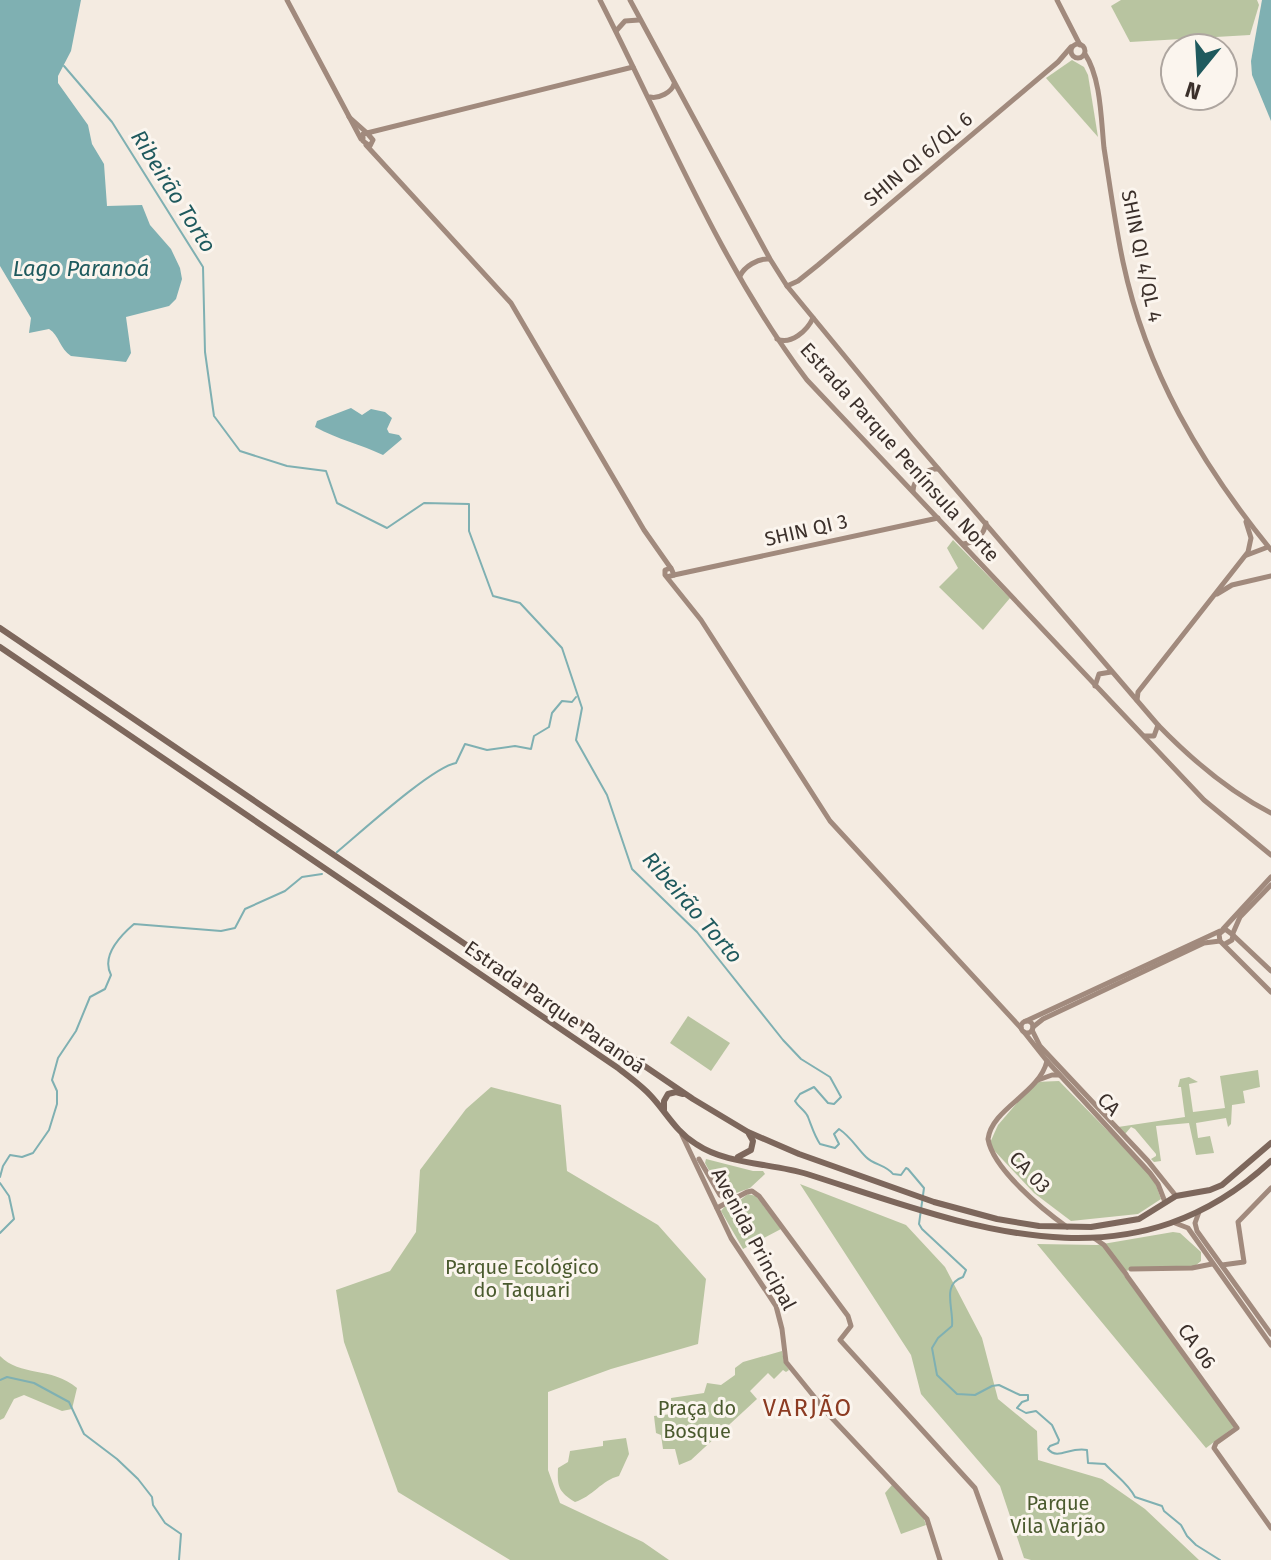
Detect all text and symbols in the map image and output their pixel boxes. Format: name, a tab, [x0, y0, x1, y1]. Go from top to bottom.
north arrow	[1159, 32, 1239, 112]
text: N	[1182, 75, 1204, 106]
street label: SHIN QI 6/QL 6	[859, 107, 977, 211]
water label: Ribeirão Torto	[125, 125, 222, 258]
street label: SHIN QI 4/QL 4	[1116, 188, 1168, 325]
water label: Lago Paranoá	[13, 255, 149, 282]
street label: Estrada Parque Península Norte	[795, 338, 1005, 566]
street label: SHIN QI 3	[762, 509, 850, 551]
water label: Ribeirão Torto	[637, 846, 749, 969]
street label: Estrada Parque Paranoá	[460, 936, 650, 1078]
street label: CA	[1092, 1088, 1126, 1121]
street label: CA 03	[1004, 1146, 1056, 1198]
street label: Avenida Principal	[706, 1164, 802, 1314]
park label: Parque Ecológico do Taquari	[445, 1255, 599, 1302]
street label: CA 06	[1173, 1319, 1221, 1373]
district label: VARJÃO	[763, 1394, 853, 1422]
park label: Praça do Bosque	[658, 1396, 736, 1443]
park label: Parque Vila Varjão	[1010, 1491, 1106, 1538]

